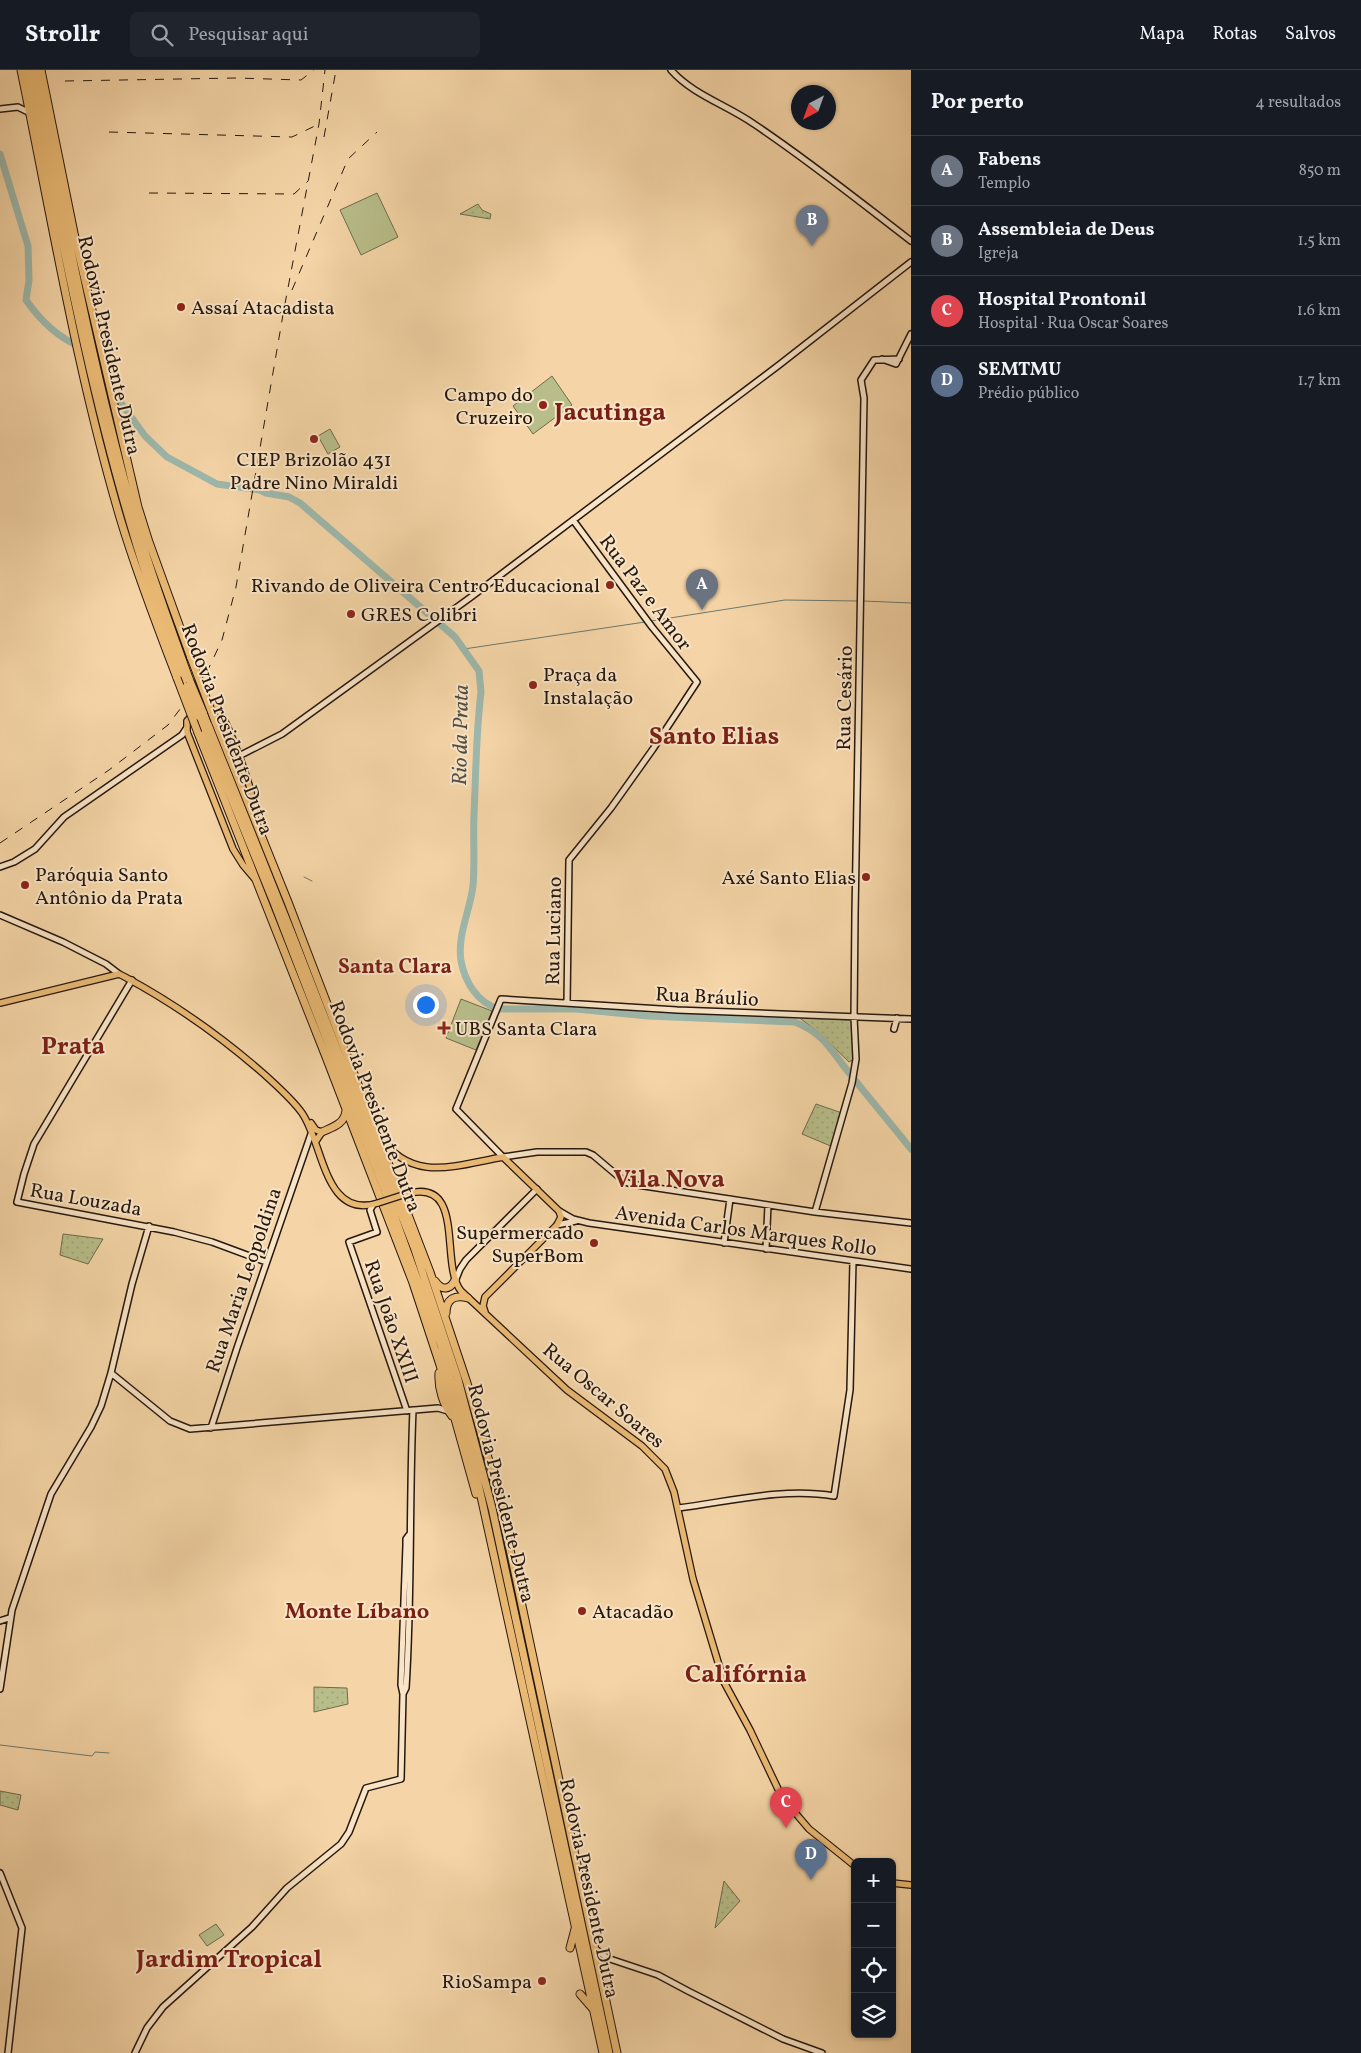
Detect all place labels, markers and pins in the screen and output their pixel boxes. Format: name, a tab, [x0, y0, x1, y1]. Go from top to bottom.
pin: B	[796, 205, 828, 246]
place label: Assaí Atacadista	[191, 295, 335, 323]
marker: Assaí Atacadista	[175, 301, 187, 313]
place label: Campo do Cruzeiro	[444, 382, 533, 433]
marker: Campo do Cruzeiro	[537, 399, 549, 411]
marker: CIEP Brizolão 431 Padre Nino Miraldi	[308, 433, 320, 445]
place label: CIEP Brizolão 431 Padre Nino Miraldi	[230, 447, 398, 498]
pin: A	[686, 569, 718, 610]
place label: Rivando de Oliveira Centro Educacional	[251, 573, 600, 601]
marker: Rivando de Oliveira Centro Educacional	[604, 579, 616, 591]
place label: GRES Colibri	[361, 602, 477, 630]
marker: GRES Colibri	[345, 608, 357, 620]
place label: Praça da Instalação	[543, 662, 633, 713]
marker: Praça da Instalação	[527, 679, 539, 691]
place label: Paróquia Santo Antônio da Prata	[35, 862, 183, 913]
place label: Axé Santo Elias	[721, 865, 856, 893]
marker: Axé Santo Elias	[860, 871, 872, 883]
marker: Paróquia Santo Antônio da Prata	[19, 879, 31, 891]
place label: UBS Santa Clara	[455, 1016, 597, 1044]
marker: UBS Santa Clara	[437, 1021, 451, 1035]
place label: Supermercado SuperBom	[456, 1220, 584, 1271]
marker: Supermercado SuperBom	[588, 1237, 600, 1249]
place label: Atacadão	[592, 1599, 674, 1627]
marker: Atacadão	[576, 1605, 588, 1617]
pin: C	[770, 1787, 802, 1828]
pin: D	[795, 1839, 827, 1880]
place label: RioSampa	[442, 1969, 532, 1997]
marker: RioSampa	[536, 1975, 548, 1987]

